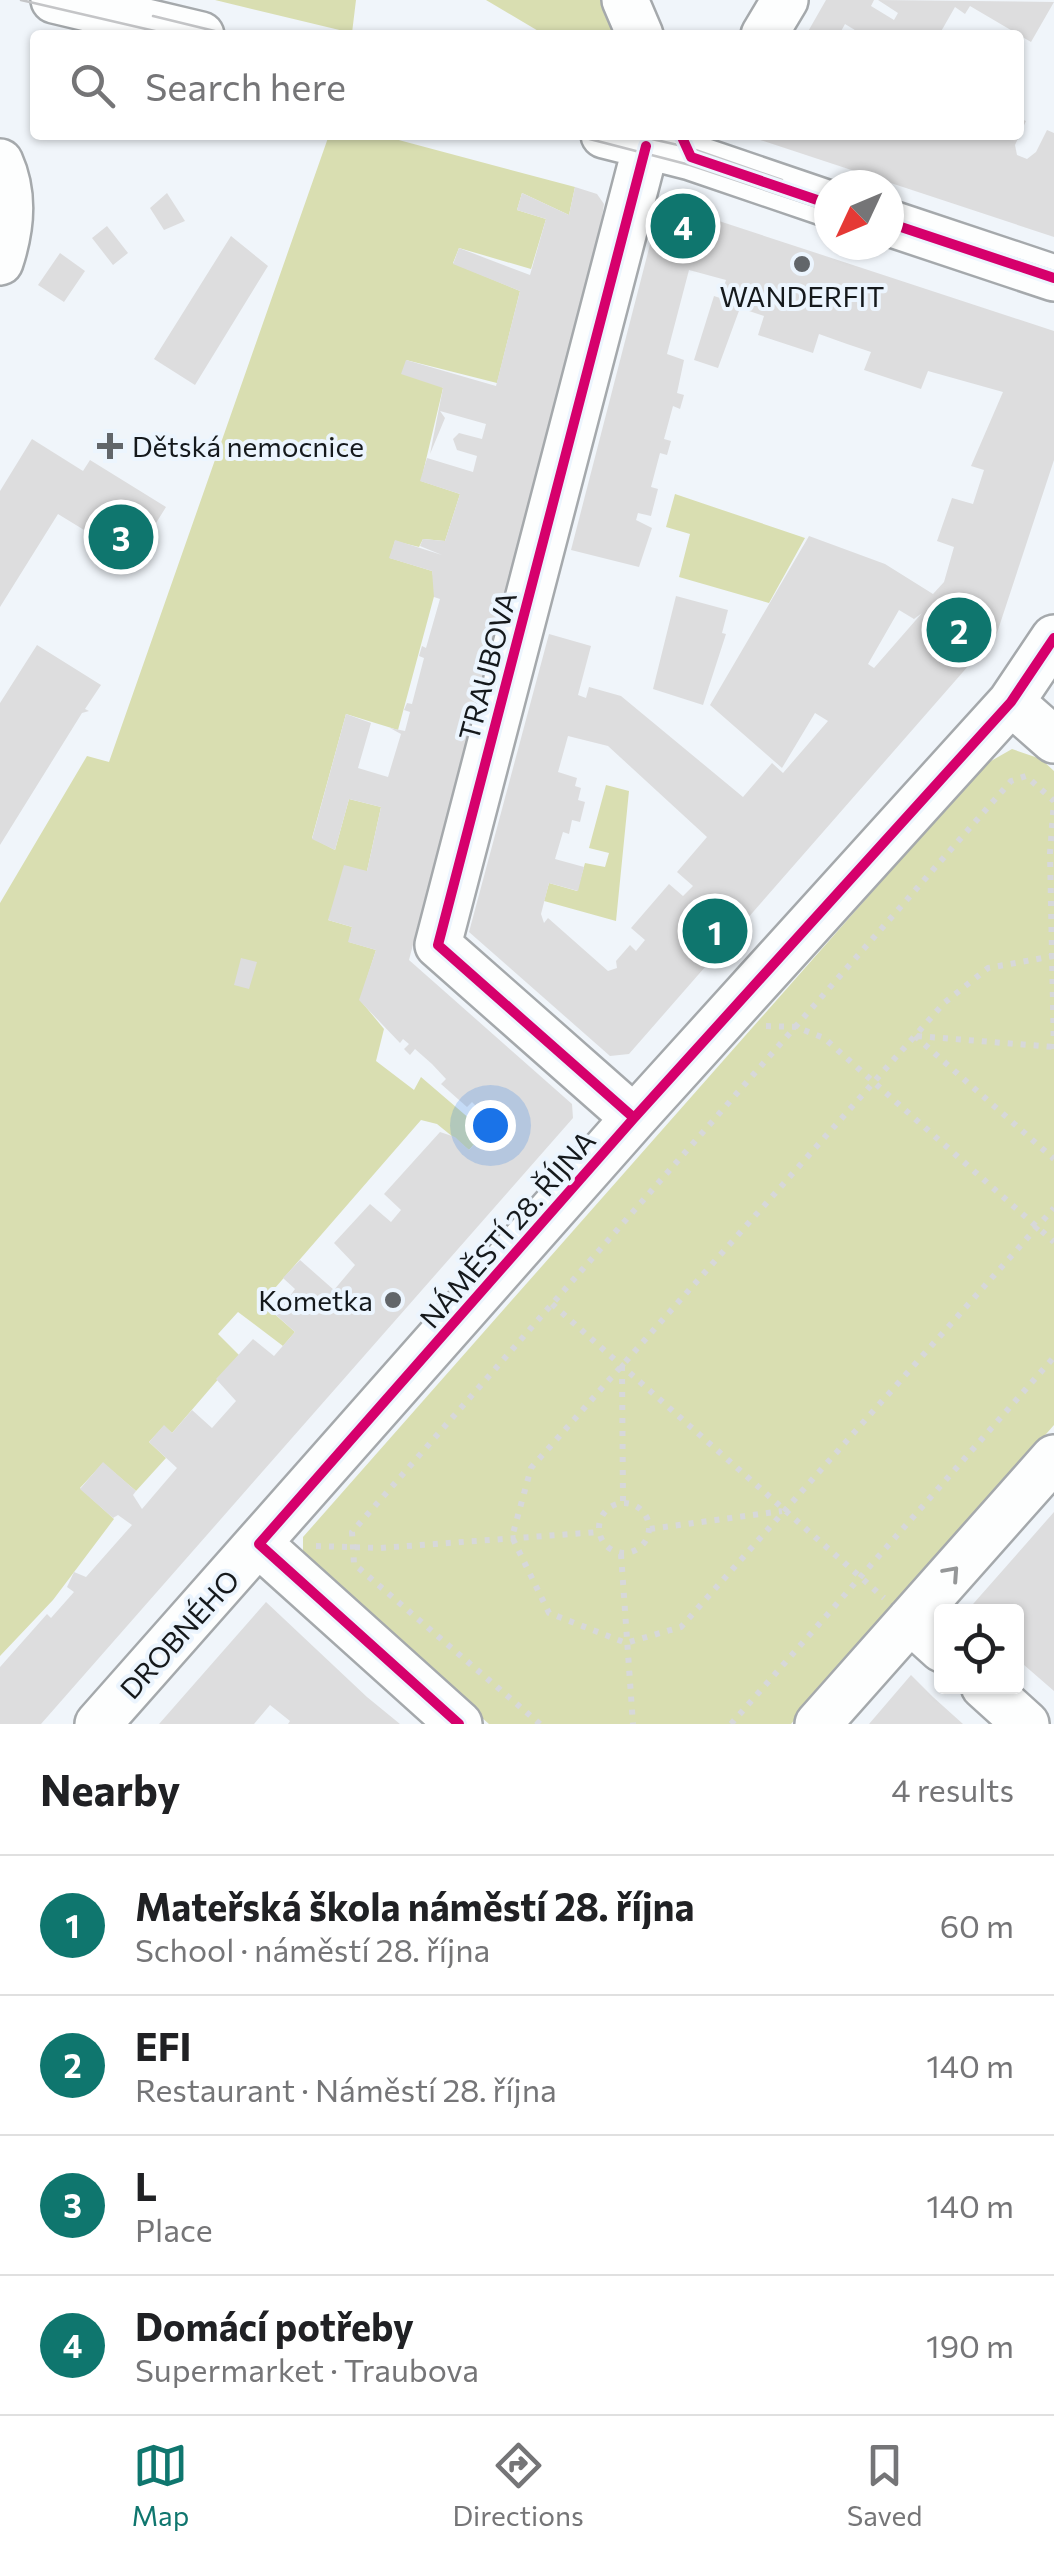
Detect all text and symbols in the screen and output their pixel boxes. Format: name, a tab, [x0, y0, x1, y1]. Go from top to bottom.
search box	[30, 30, 1024, 140]
icon: search	[65, 58, 120, 113]
text: Search here	[145, 62, 346, 109]
north arrow	[814, 170, 904, 260]
pin: 4	[650, 188, 716, 264]
marker: WANDERFIT	[791, 253, 813, 275]
place label: WANDERFIT	[720, 279, 884, 313]
place label: Dětská nemocnice	[132, 429, 364, 463]
marker: Dětská nemocnice	[97, 433, 123, 459]
pin: 3	[88, 500, 154, 574]
street label: TRAUBOVA	[451, 588, 523, 744]
pin: 2	[926, 592, 992, 668]
pin: 1	[682, 894, 748, 968]
your location	[465, 1100, 516, 1151]
street label: NÁMĚSTÍ 28. ŘÍJNA	[412, 1123, 602, 1335]
place label: Kometka	[258, 1283, 373, 1317]
marker: Kometka	[382, 1289, 404, 1311]
street label: DROBNÉHO	[112, 1563, 246, 1705]
one-way arrow	[941, 1566, 959, 1585]
map controls	[934, 1604, 1024, 1694]
button: locate	[934, 1604, 1024, 1694]
text: Nearby	[40, 1763, 180, 1815]
text: 4 results	[891, 1769, 1014, 1809]
text: Mateřská škola náměstí 28. října	[135, 1882, 695, 1929]
text: 1	[65, 1905, 80, 1945]
text: 60 m	[940, 1905, 1014, 1945]
text: School · náměstí 28. října	[135, 1929, 490, 1969]
text: EFI	[135, 2022, 192, 2069]
text: 2	[63, 2045, 82, 2085]
text: 140 m	[926, 2045, 1014, 2085]
text: Restaurant · Náměstí 28. října	[135, 2069, 557, 2109]
text: L	[135, 2162, 157, 2209]
text: 3	[63, 2185, 82, 2225]
text: 140 m	[926, 2185, 1014, 2225]
text: Place	[135, 2209, 213, 2249]
text: Domácí potřeby	[135, 2302, 414, 2349]
text: 4	[63, 2325, 82, 2365]
text: 190 m	[926, 2325, 1014, 2365]
text: Supermarket · Traubova	[135, 2349, 479, 2389]
tab: Map	[132, 2438, 189, 2532]
tab: Directions	[452, 2438, 584, 2532]
tab: Saved	[847, 2438, 922, 2532]

